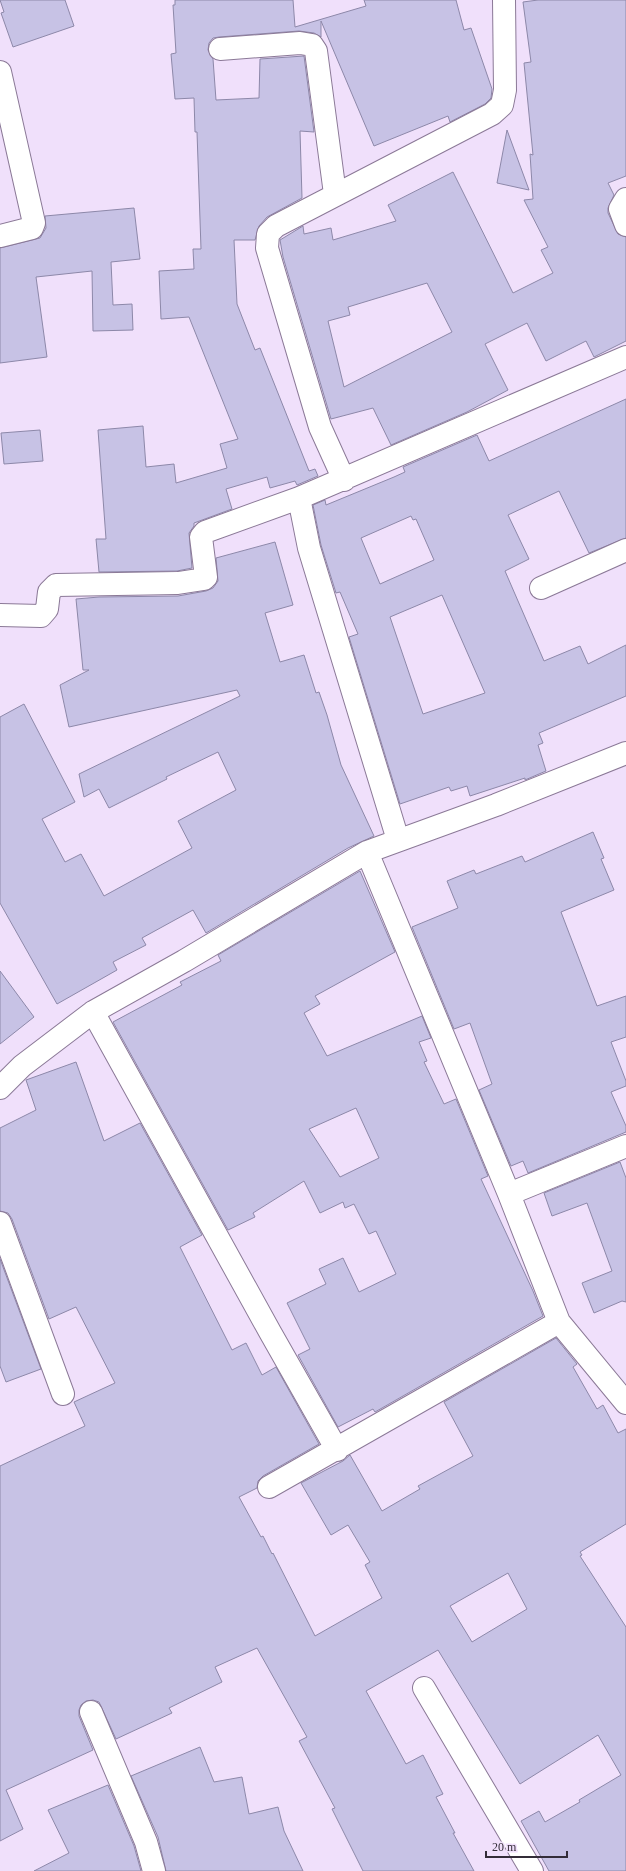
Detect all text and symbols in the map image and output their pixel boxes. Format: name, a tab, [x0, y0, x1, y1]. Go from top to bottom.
scale bar	[486, 1833, 567, 1859]
text: 20 m	[492, 1840, 517, 1854]

